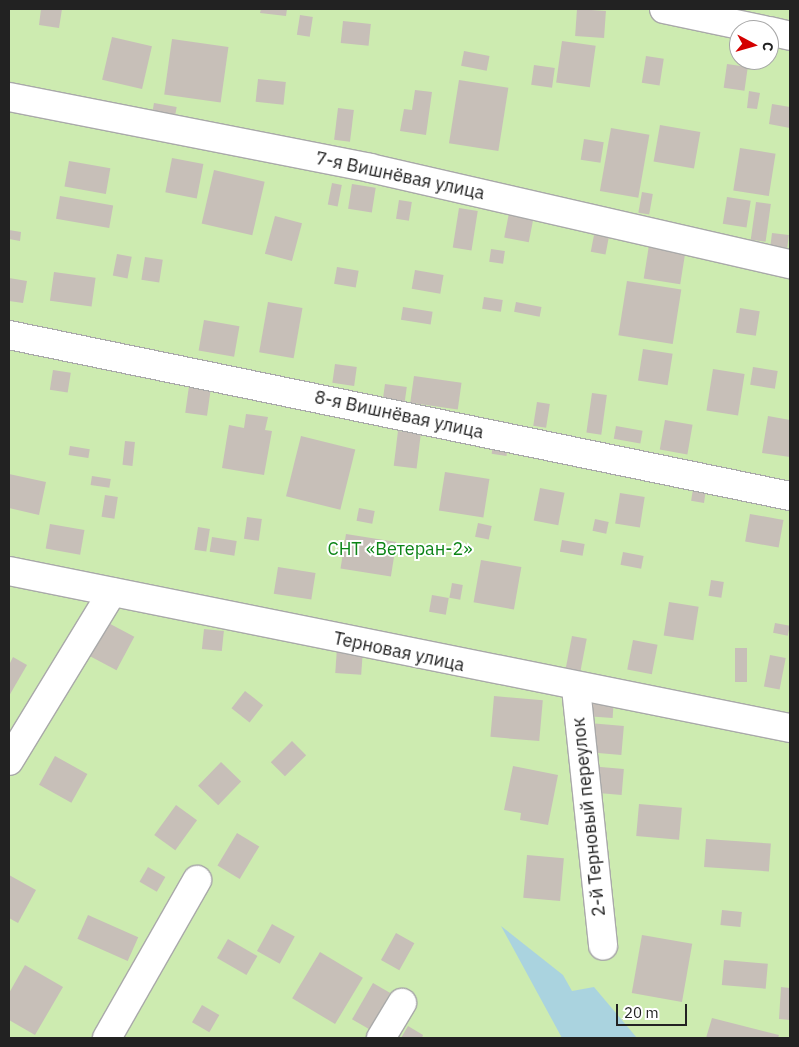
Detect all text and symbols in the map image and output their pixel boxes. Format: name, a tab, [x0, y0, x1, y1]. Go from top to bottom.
north arrow	[729, 20, 779, 70]
text: С	[758, 41, 777, 52]
street label: 7-я Вишнёвая улица	[313, 148, 487, 204]
street label: 8-я Вишнёвая улица	[312, 387, 486, 443]
park label: СНТ «Ветеран-2»	[327, 538, 473, 560]
street label: Терновая улица	[332, 628, 466, 676]
street label: 2-й Терновый переулок	[568, 716, 610, 918]
scale bar	[619, 994, 690, 1026]
text: 20 m	[624, 1003, 659, 1022]

